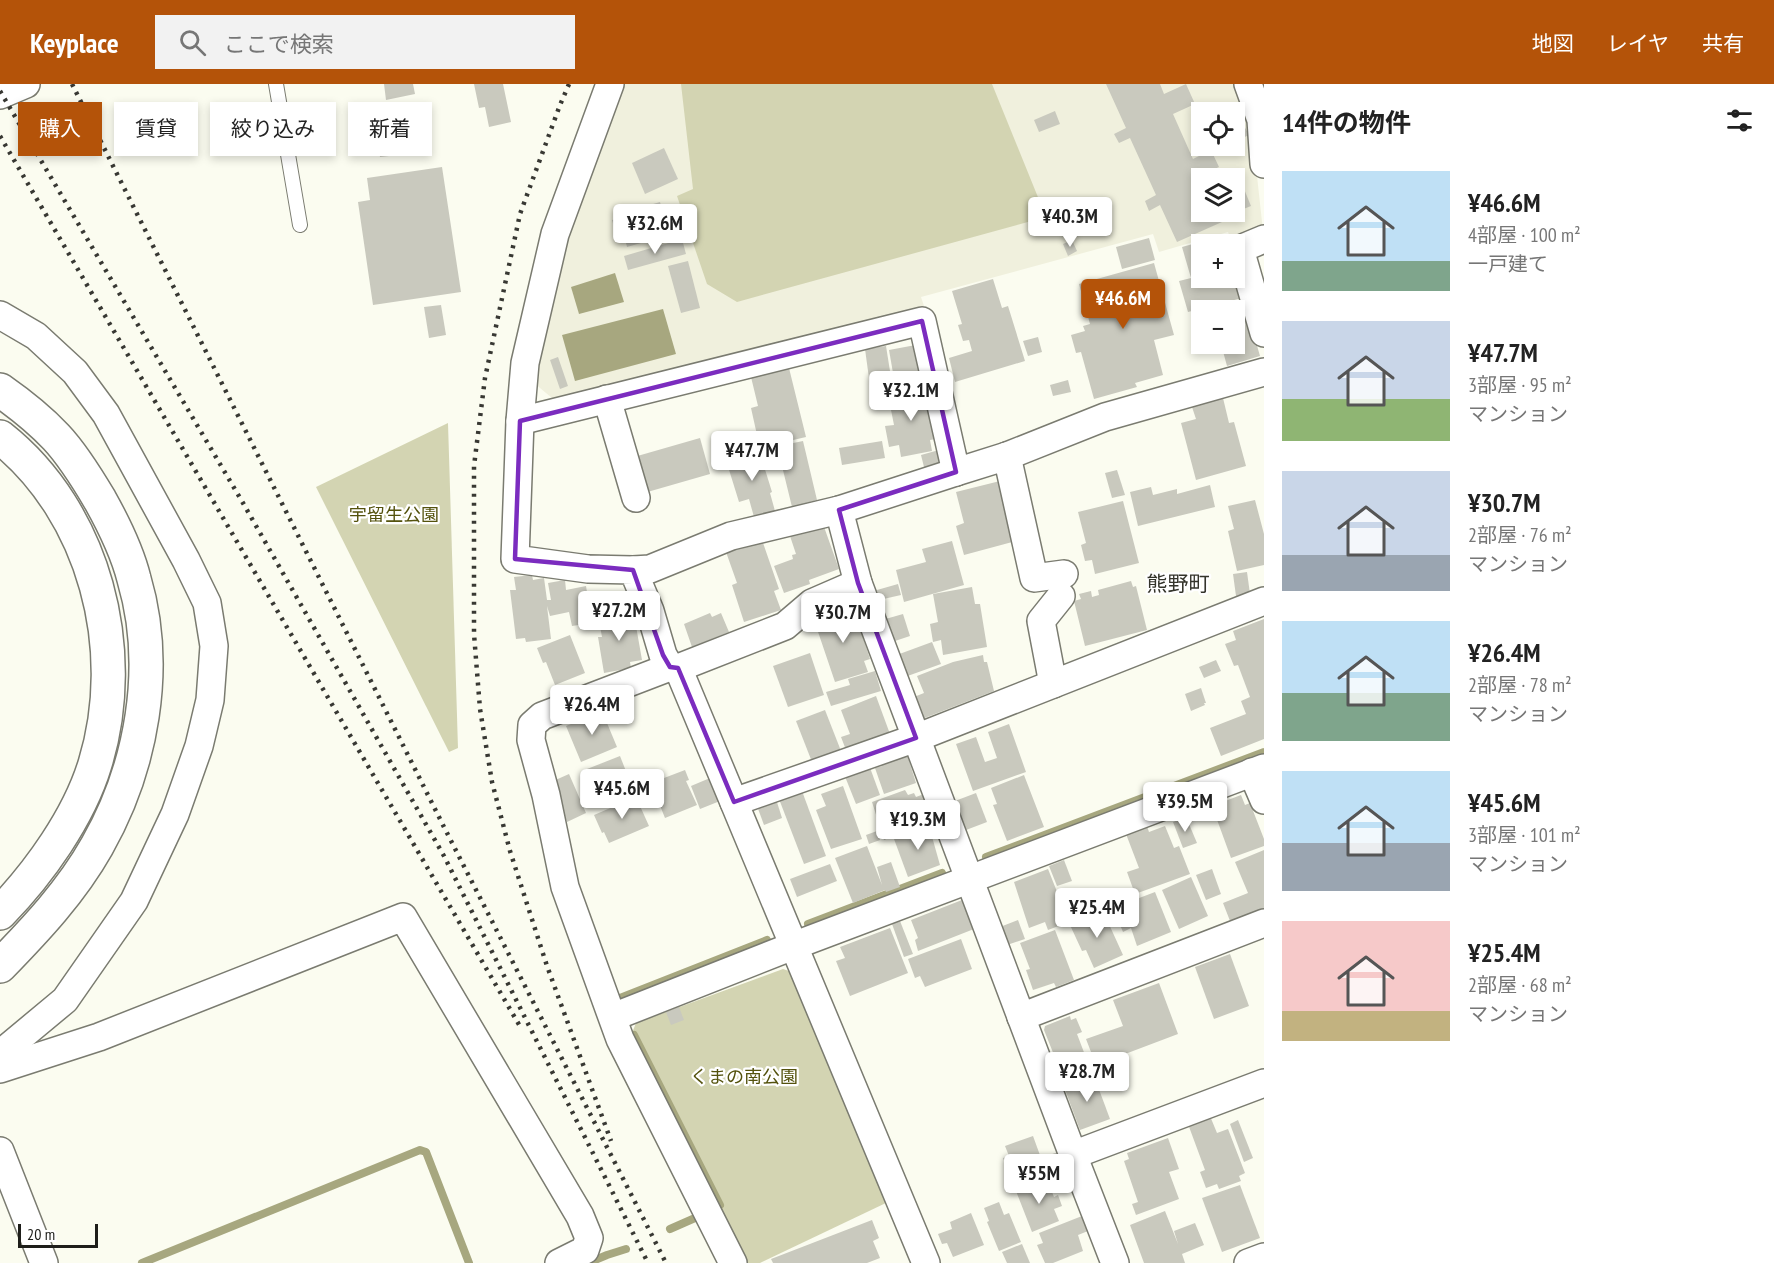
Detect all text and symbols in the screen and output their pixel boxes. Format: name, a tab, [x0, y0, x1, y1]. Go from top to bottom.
search box	[155, 15, 575, 69]
text: Keyplace	[30, 24, 119, 61]
icon: search	[176, 26, 209, 59]
text: ここで検索	[224, 30, 334, 58]
text: 地図	[1532, 30, 1574, 57]
text: レイヤ	[1607, 30, 1669, 57]
text: 共有	[1702, 30, 1744, 57]
chip: 購入	[18, 102, 102, 156]
chip: 賃貸	[114, 102, 198, 156]
chip: 絞り込み	[210, 102, 336, 156]
chip: 新着	[348, 102, 432, 156]
map controls	[1191, 102, 1245, 354]
button: locate	[1191, 102, 1245, 156]
icon: filters	[1723, 104, 1756, 137]
text: 14件の物件	[1282, 106, 1411, 139]
button: layers	[1191, 168, 1245, 222]
text: ¥46.6M	[1468, 186, 1541, 219]
icon: home	[1330, 195, 1402, 267]
pin: ¥40.3M	[1021, 197, 1119, 248]
text: ¥40.3M	[1042, 203, 1098, 229]
pin: ¥32.6M	[606, 204, 704, 255]
text: ¥32.6M	[627, 210, 683, 236]
text: 4部屋 · 100 m²	[1468, 222, 1581, 248]
button: +	[1191, 234, 1245, 288]
text: 一戸建て	[1468, 251, 1548, 277]
pin: ¥46.6M	[1074, 279, 1172, 330]
text: ¥46.6M	[1095, 285, 1151, 311]
button: −	[1191, 300, 1245, 354]
text: ¥47.7M	[1468, 336, 1538, 369]
icon: home	[1330, 345, 1402, 417]
pin: ¥32.1M	[862, 371, 960, 422]
text: 3部屋 · 95 m²	[1468, 372, 1572, 398]
text: ¥32.1M	[883, 377, 939, 403]
text: マンション	[1468, 401, 1568, 427]
pin: ¥47.7M	[703, 431, 801, 482]
text: ¥47.7M	[725, 437, 779, 463]
text: ¥30.7M	[1468, 486, 1541, 519]
icon: home	[1330, 495, 1402, 567]
park label: 宇留生公園	[349, 503, 439, 526]
text: 2部屋 · 76 m²	[1468, 522, 1572, 548]
text: マンション	[1468, 551, 1568, 577]
district label: 熊野町	[1147, 570, 1210, 597]
pin: ¥27.2M	[570, 591, 668, 642]
pin: ¥30.7M	[794, 593, 892, 644]
text: ¥27.2M	[592, 597, 646, 623]
text: ¥30.7M	[815, 599, 871, 625]
text: ¥26.4M	[1468, 636, 1541, 669]
icon: home	[1330, 645, 1402, 717]
text: 2部屋 · 78 m²	[1468, 672, 1572, 698]
pin: ¥26.4M	[543, 685, 641, 736]
text: ¥26.4M	[564, 691, 620, 717]
text: マンション	[1468, 701, 1568, 727]
pin: ¥45.6M	[573, 769, 671, 820]
text: ¥45.6M	[594, 775, 650, 801]
pin: ¥39.5M	[1136, 782, 1234, 833]
text: ¥45.6M	[1468, 786, 1541, 819]
text: ¥39.5M	[1157, 788, 1213, 814]
icon: home	[1330, 795, 1402, 867]
pin: ¥19.3M	[869, 800, 967, 851]
text: ¥19.3M	[890, 806, 946, 832]
text: 3部屋 · 101 m²	[1468, 822, 1581, 848]
text: マンション	[1468, 851, 1568, 877]
pin: ¥25.4M	[1048, 888, 1146, 939]
text: ¥25.4M	[1069, 894, 1125, 920]
text: ¥25.4M	[1468, 936, 1541, 969]
icon: home	[1330, 945, 1402, 1017]
text: 2部屋 · 68 m²	[1468, 972, 1572, 998]
text: マンション	[1468, 1001, 1568, 1027]
pin: ¥28.7M	[1038, 1052, 1136, 1103]
text: ¥28.7M	[1059, 1058, 1115, 1084]
park label: くまの南公園	[690, 1065, 798, 1088]
pin: ¥55M	[1003, 1154, 1075, 1205]
text: ¥55M	[1018, 1160, 1060, 1186]
scale bar	[18, 1221, 98, 1248]
text: 20 m	[27, 1224, 55, 1244]

